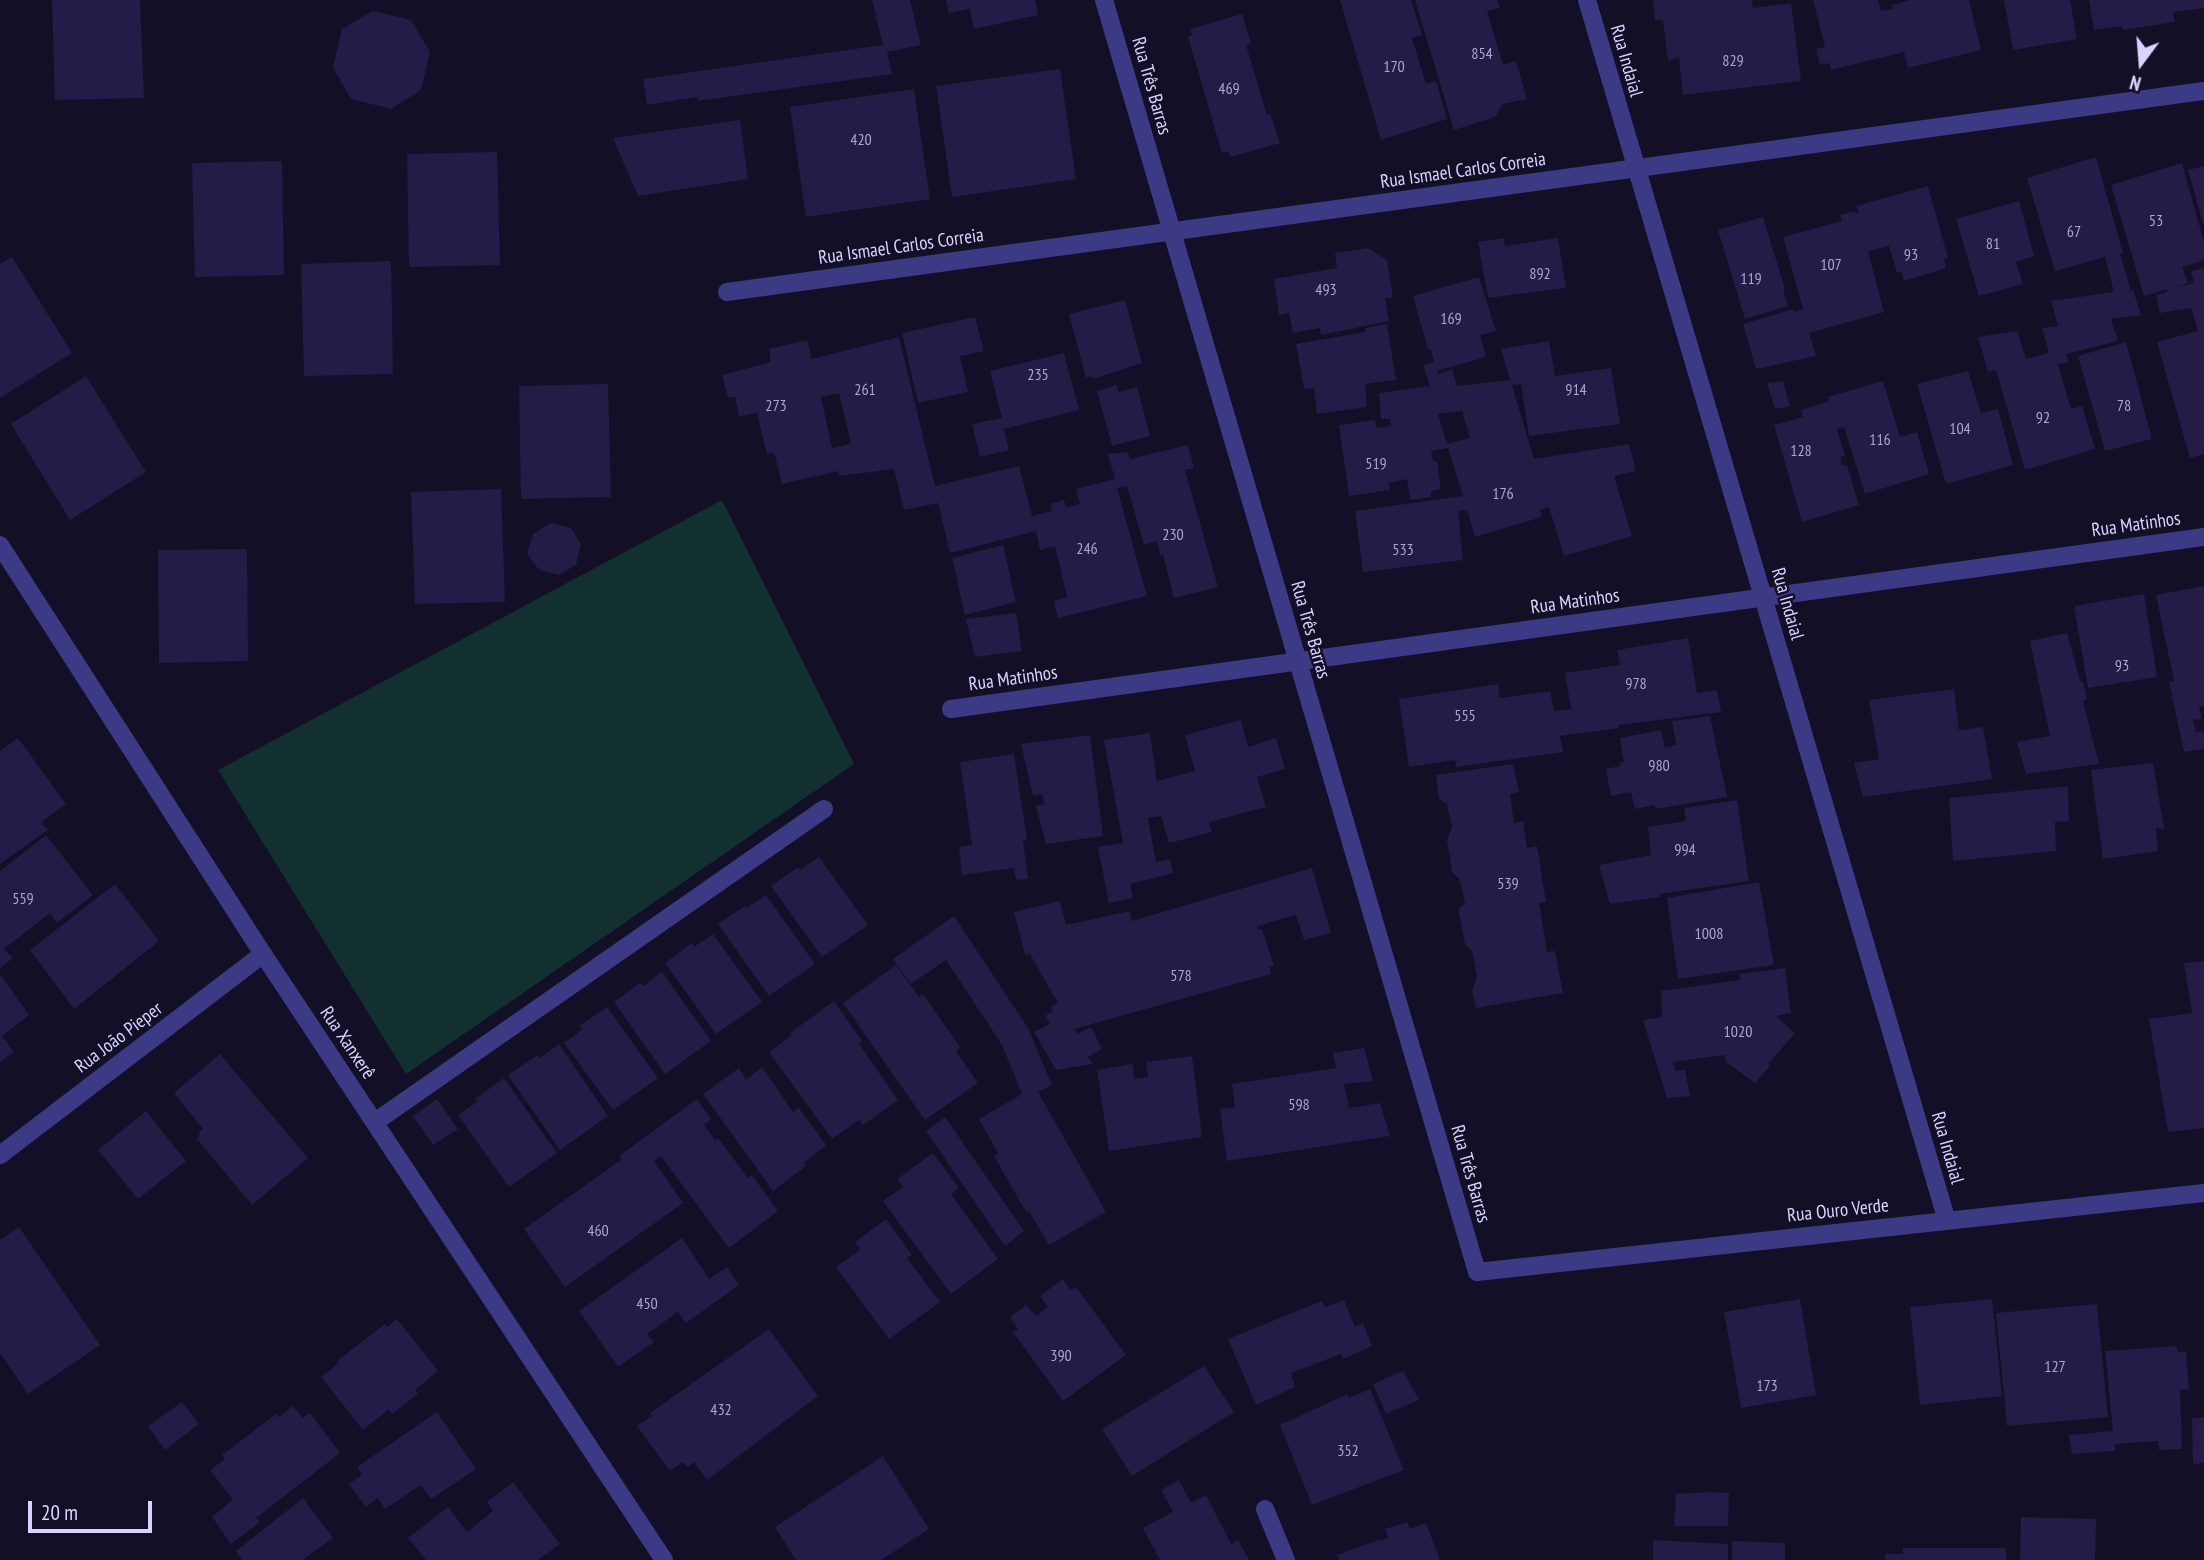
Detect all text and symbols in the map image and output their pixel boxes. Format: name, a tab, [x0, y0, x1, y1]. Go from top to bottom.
street label: Rua Indaial	[1605, 22, 1647, 100]
north arrow	[2106, 28, 2176, 98]
street label: Rua Três Barras	[1126, 35, 1176, 137]
house number: 854	[1471, 44, 1493, 64]
house number: 829	[1722, 51, 1744, 71]
house number: 170	[1383, 57, 1405, 77]
text: N	[2127, 70, 2143, 96]
house number: 469	[1218, 79, 1240, 99]
house number: 420	[850, 130, 872, 150]
street label: Rua Ismael Carlos Correia	[1379, 148, 1547, 194]
house number: 53	[2149, 211, 2163, 231]
house number: 67	[2067, 222, 2081, 242]
street label: Rua Ismael Carlos Correia	[817, 224, 985, 270]
house number: 81	[1986, 234, 2000, 254]
house number: 93	[1904, 245, 1918, 265]
house number: 107	[1820, 255, 1842, 275]
house number: 892	[1529, 264, 1551, 284]
house number: 119	[1740, 269, 1762, 289]
house number: 493	[1315, 280, 1337, 300]
house number: 169	[1440, 309, 1462, 329]
house number: 235	[1027, 365, 1049, 385]
house number: 261	[854, 380, 876, 400]
house number: 914	[1565, 380, 1587, 400]
house number: 273	[765, 396, 787, 416]
house number: 78	[2117, 396, 2131, 416]
house number: 92	[2036, 408, 2050, 428]
house number: 104	[1949, 419, 1971, 439]
house number: 116	[1869, 430, 1891, 450]
house number: 128	[1790, 441, 1812, 461]
house number: 519	[1365, 454, 1387, 474]
house number: 176	[1492, 484, 1514, 504]
street label: Rua Matinhos	[2090, 507, 2182, 543]
house number: 230	[1162, 525, 1184, 545]
house number: 246	[1076, 539, 1098, 559]
house number: 533	[1392, 540, 1414, 560]
street label: Rua Indaial	[1766, 565, 1808, 643]
street label: Rua Três Barras	[1285, 579, 1335, 681]
street label: Rua Matinhos	[1529, 584, 1621, 620]
house number: 93	[2115, 656, 2129, 676]
street label: Rua Matinhos	[967, 661, 1059, 697]
house number: 978	[1625, 674, 1647, 694]
house number: 555	[1454, 706, 1476, 726]
house number: 980	[1648, 756, 1670, 776]
house number: 994	[1674, 840, 1696, 860]
house number: 539	[1497, 874, 1519, 894]
house number: 559	[12, 889, 34, 909]
house number: 1008	[1695, 924, 1723, 944]
house number: 578	[1170, 966, 1192, 986]
street label: Rua João Pieper	[71, 998, 167, 1078]
street label: Rua Xanxerê	[315, 1002, 379, 1084]
house number: 1020	[1724, 1022, 1752, 1042]
house number: 598	[1288, 1095, 1310, 1115]
street label: Rua Indaial	[1926, 1109, 1968, 1187]
street label: Rua Três Barras	[1445, 1123, 1495, 1225]
street label: Rua Ouro Verde	[1786, 1194, 1890, 1228]
house number: 460	[587, 1221, 609, 1241]
house number: 450	[636, 1294, 658, 1314]
house number: 390	[1050, 1346, 1072, 1366]
house number: 127	[2044, 1357, 2066, 1377]
house number: 173	[1756, 1376, 1778, 1396]
house number: 432	[710, 1400, 732, 1420]
house number: 352	[1337, 1441, 1359, 1461]
scale bar	[32, 1486, 156, 1530]
text: 20 m	[41, 1499, 78, 1526]

